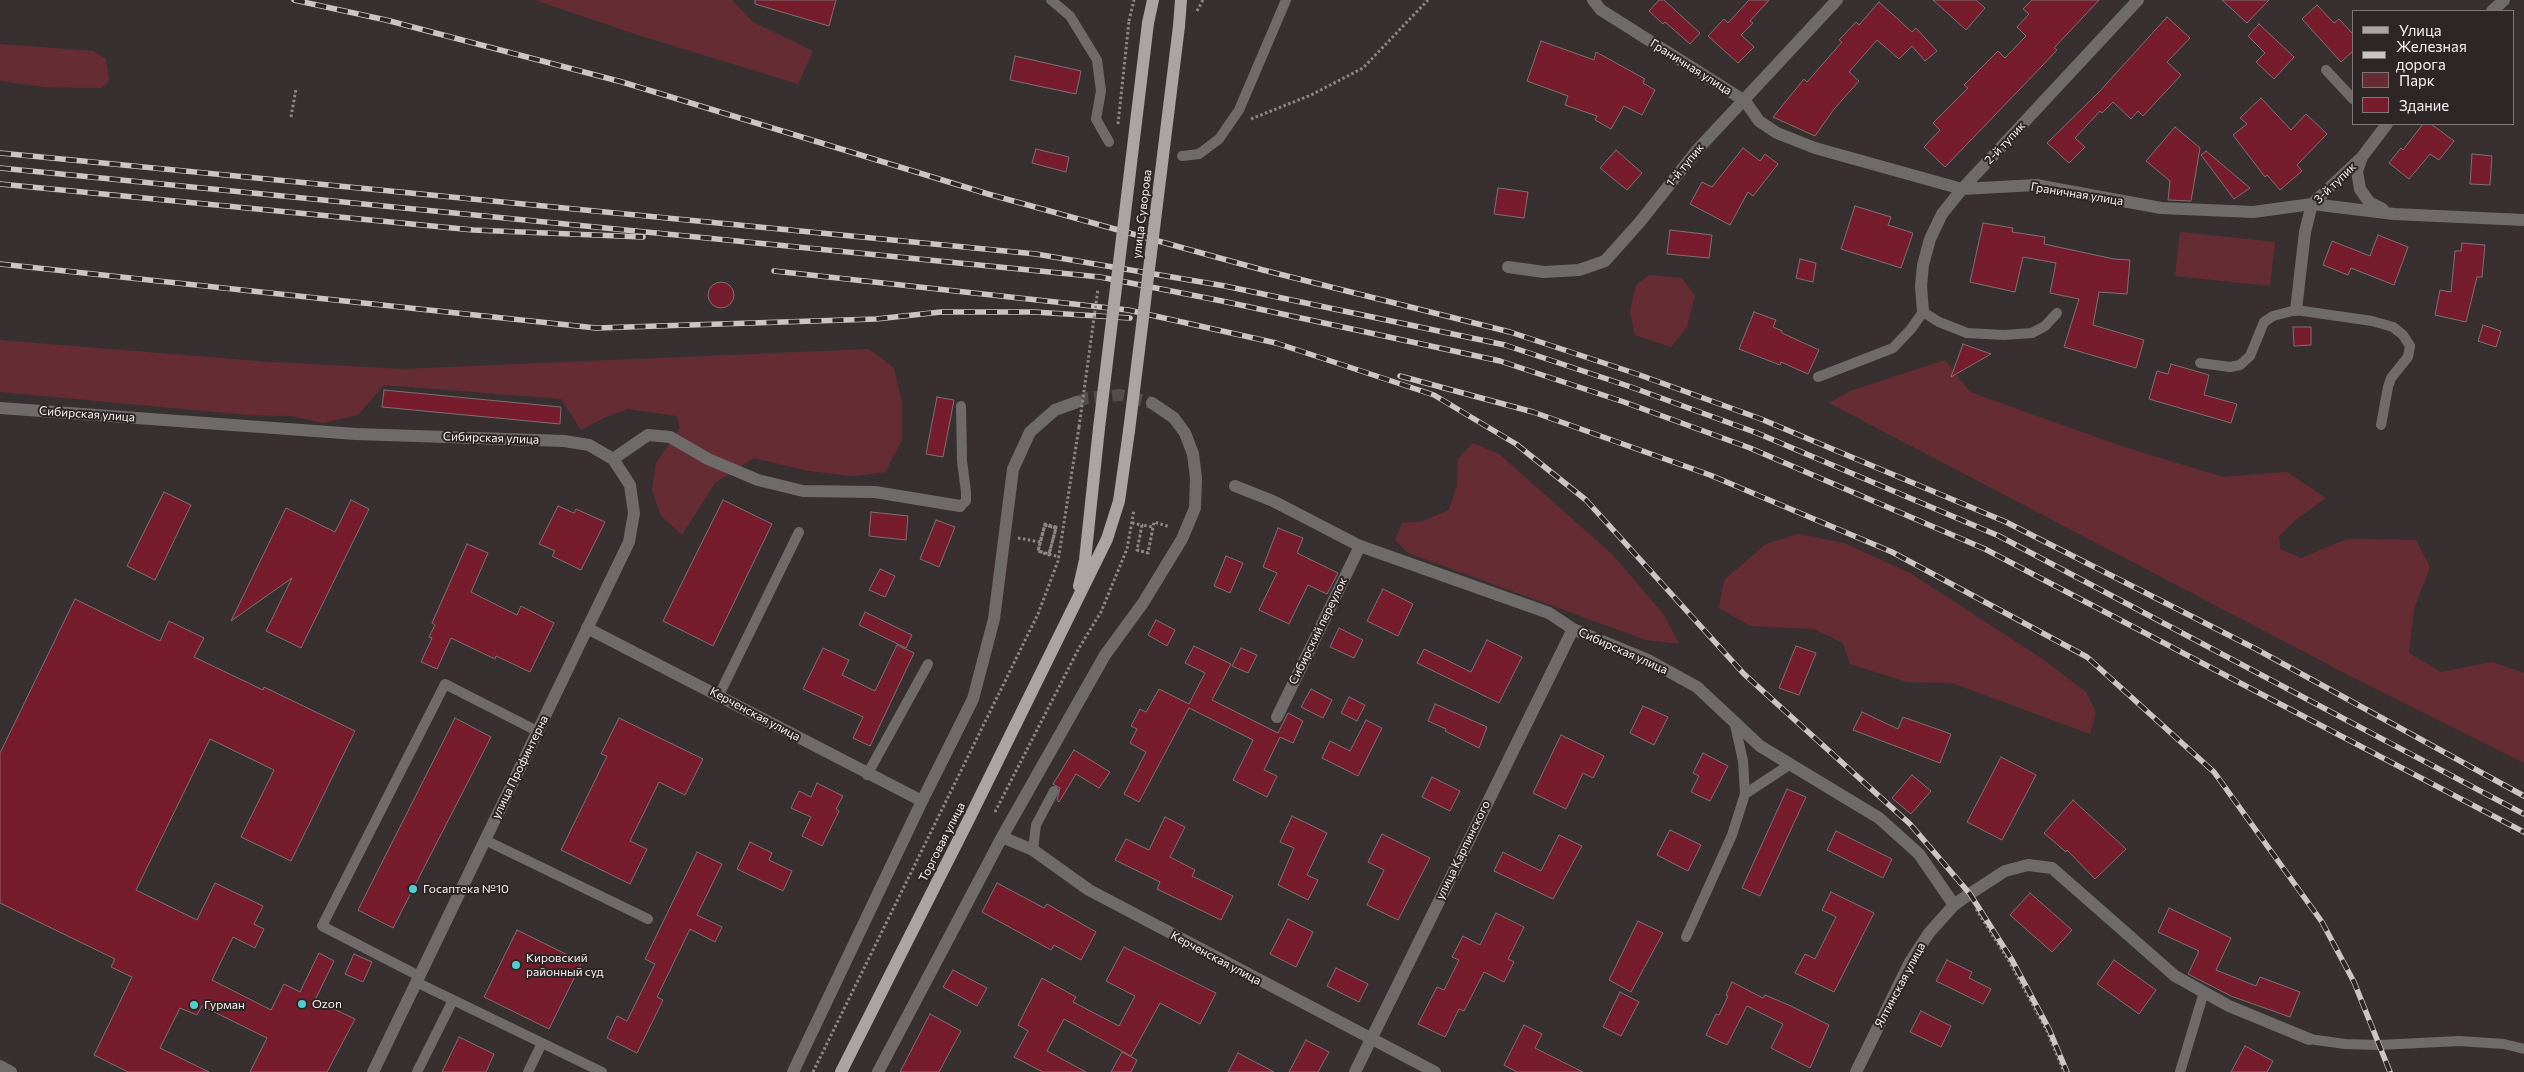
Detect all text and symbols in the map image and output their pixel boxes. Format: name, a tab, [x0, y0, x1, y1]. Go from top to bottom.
legend	[2352, 10, 2514, 125]
text: Улица	[2399, 21, 2441, 39]
street label: Граничная улица	[1647, 36, 1735, 98]
text: Железная дорога	[2396, 37, 2467, 73]
text: Парк	[2399, 71, 2435, 89]
text: Здание	[2399, 96, 2449, 114]
street label: 2-й тупик	[1982, 119, 2028, 167]
street label: 1-й тупик	[1663, 141, 1707, 189]
street label: 3-й тупик	[2311, 159, 2359, 207]
street label: улица Суворова	[1129, 169, 1155, 259]
street label: Граничная улица	[2030, 180, 2124, 208]
street label: Сибирская улица	[38, 403, 136, 425]
street label: Сибирская улица	[443, 429, 539, 447]
street label: Сибирский переулок	[1286, 575, 1350, 687]
street label: Сибирская улица	[1576, 625, 1670, 677]
street label: Керченская улица	[707, 684, 803, 744]
street label: улица Профинтерна	[489, 713, 551, 821]
street label: улица Карпинского	[1433, 798, 1493, 902]
street label: Торговая улица	[916, 800, 968, 884]
place label: Госаптека №10	[423, 882, 509, 896]
marker: Госаптека №10	[407, 883, 419, 895]
street label: Керченская улица	[1168, 928, 1264, 988]
street label: Ялтинская улица	[1872, 940, 1928, 1030]
place label: Кировский районный суд	[526, 951, 604, 979]
marker: Кировский районный суд	[510, 959, 522, 971]
place label: Ozon	[312, 997, 342, 1011]
place label: Гурман	[204, 998, 245, 1012]
marker: Ozon	[296, 998, 308, 1010]
marker: Гурман	[188, 999, 200, 1011]

